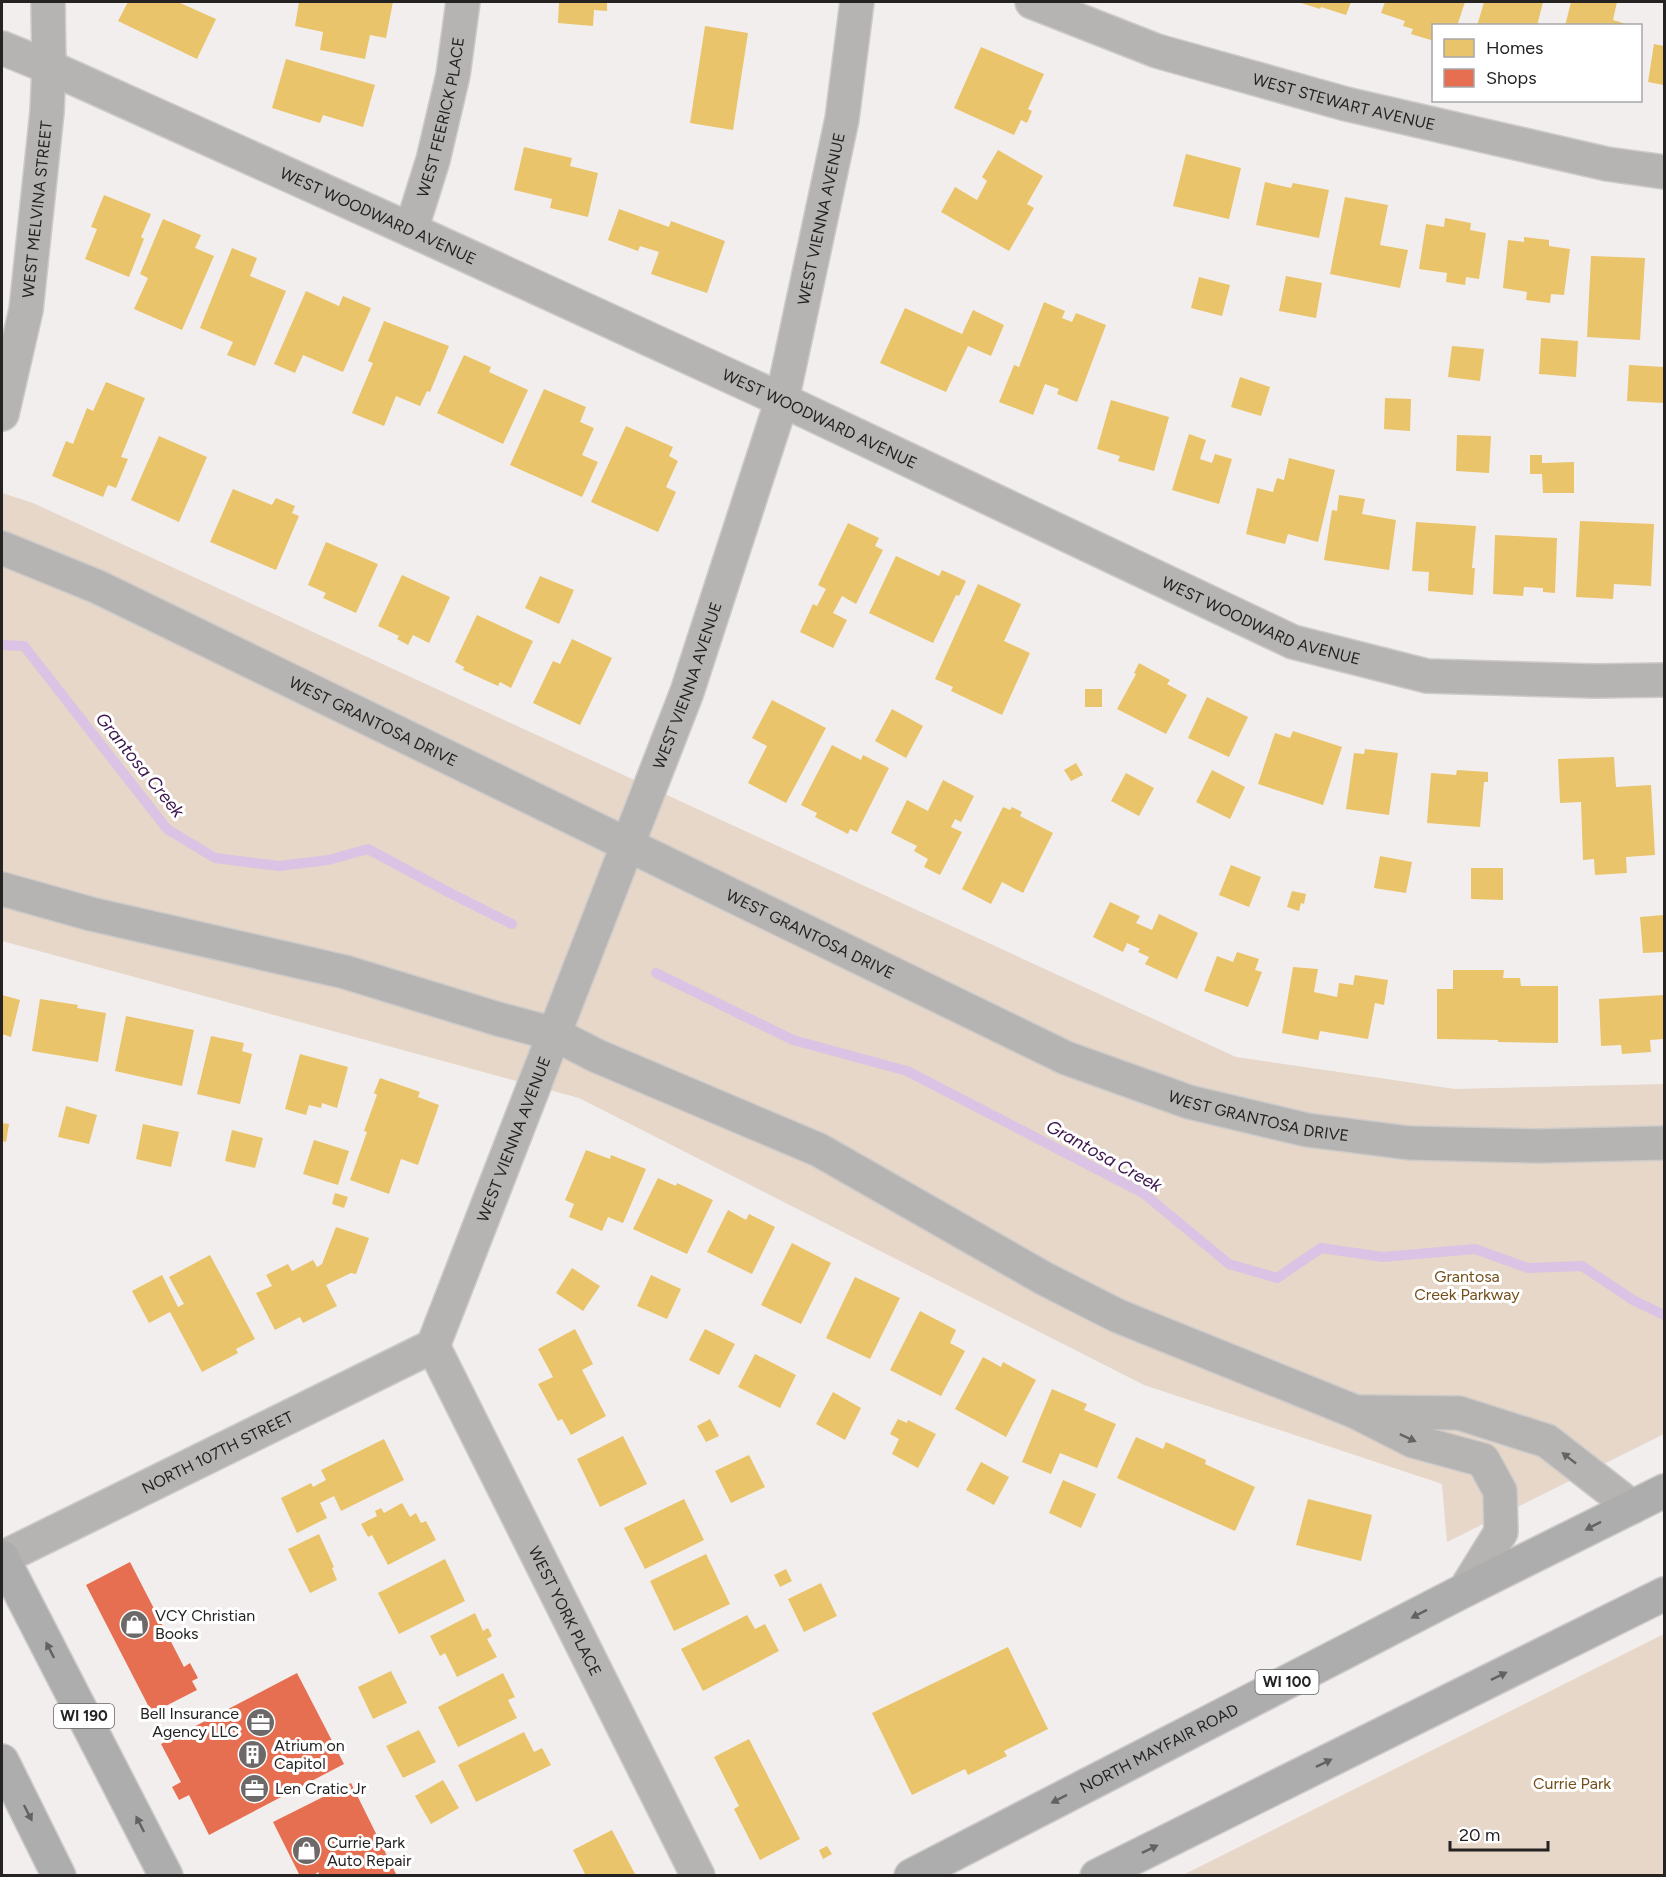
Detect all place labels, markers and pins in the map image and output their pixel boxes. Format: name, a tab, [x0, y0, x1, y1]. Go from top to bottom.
place label: VCY Christian Books	[155, 1606, 255, 1643]
shop icon: VCY Christian Books	[118, 1608, 150, 1640]
place label: Bell Insurance Agency LLC	[140, 1704, 239, 1741]
office icon: Bell Insurance Agency LLC	[244, 1706, 276, 1738]
place label: Atrium on Capitol	[274, 1736, 345, 1773]
building icon: Atrium on Capitol	[237, 1738, 269, 1770]
office icon: Len Cratic Jr	[238, 1772, 270, 1804]
place label: Len Cratic Jr	[275, 1779, 367, 1798]
place label: Currie Park Auto Repair	[327, 1833, 412, 1870]
shop icon: Currie Park Auto Repair	[290, 1835, 322, 1867]

